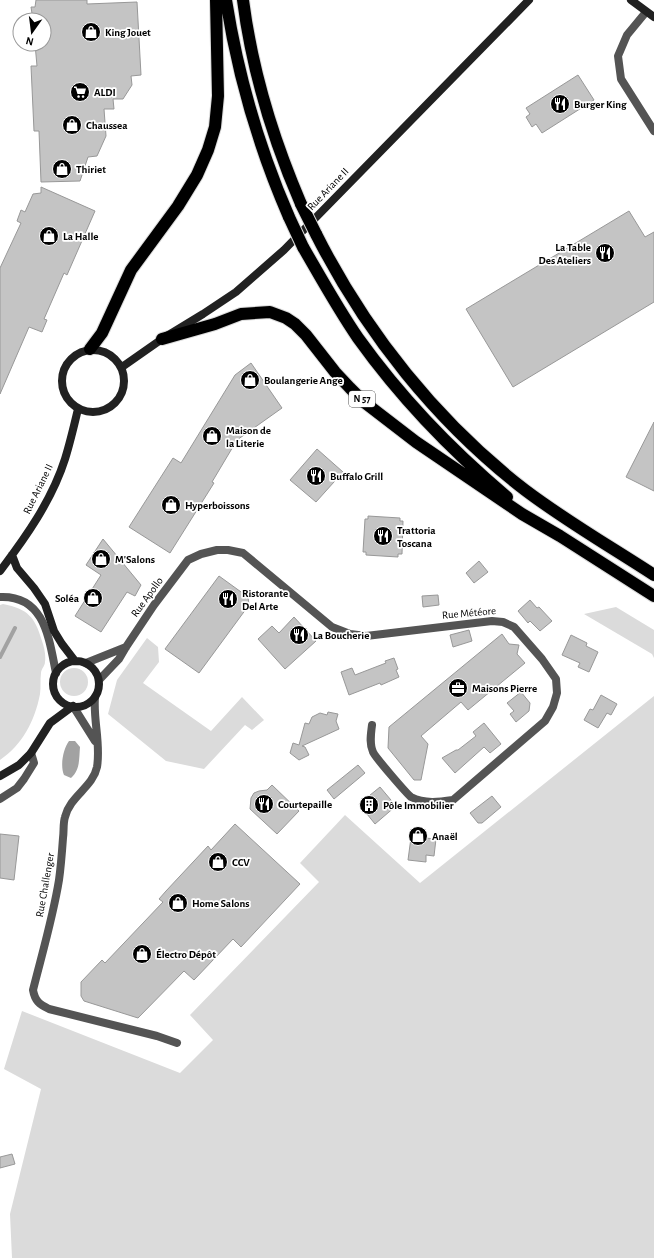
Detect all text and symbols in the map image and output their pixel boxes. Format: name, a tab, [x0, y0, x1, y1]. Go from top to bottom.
north arrow	[12, 12, 52, 52]
shop icon: King Jouet	[80, 21, 102, 43]
place label: King Jouet	[105, 27, 151, 38]
text: N	[25, 35, 35, 47]
supermarket icon: ALDI	[69, 81, 91, 103]
place label: ALDI	[94, 87, 116, 98]
restaurant icon: Burger King	[549, 93, 571, 115]
place label: Burger King	[574, 99, 627, 110]
shop icon: Chaussea	[61, 114, 83, 136]
place label: Chaussea	[86, 120, 128, 131]
shop icon: Thiriet	[51, 158, 73, 180]
place label: Thiriet	[76, 164, 106, 175]
street label: Rue Ariane II	[305, 166, 351, 212]
shop icon: La Halle	[38, 225, 60, 247]
place label: La Halle	[63, 231, 98, 242]
place label: La Table Des Ateliers	[539, 242, 591, 266]
restaurant icon: La Table Des Ateliers	[594, 242, 616, 264]
shop icon: Boulangerie Ange	[239, 369, 261, 391]
place label: Boulangerie Ange	[264, 375, 343, 386]
road number: N 57	[349, 391, 375, 407]
shop icon: Maison de la Literie	[201, 425, 223, 447]
place label: Maison de la Literie	[226, 425, 271, 449]
street label: Rue Ariane II	[21, 462, 55, 516]
restaurant icon: Buffalo Grill	[305, 465, 327, 487]
place label: Buffalo Grill	[330, 471, 383, 482]
shop icon: Hyperboissons	[160, 494, 182, 516]
place label: Hyperboissons	[185, 500, 250, 511]
restaurant icon: Trattoria Toscana	[372, 525, 394, 547]
place label: Trattoria Toscana	[397, 525, 436, 549]
shop icon: M'Salons	[90, 548, 112, 570]
place label: M'Salons	[115, 554, 155, 565]
street label: Rue Apollo	[129, 575, 165, 619]
shop icon: Soléa	[82, 587, 104, 609]
restaurant icon: Ristorante Del Arte	[217, 588, 239, 610]
place label: Ristorante Del Arte	[242, 588, 288, 612]
place label: Soléa	[55, 593, 80, 604]
street label: Rue Météore	[442, 605, 496, 621]
restaurant icon: La Boucherie	[288, 624, 310, 646]
place label: La Boucherie	[313, 630, 369, 641]
office icon: Maisons Pierre	[447, 677, 469, 699]
place label: Maisons Pierre	[472, 683, 537, 694]
restaurant icon: Courtepaille	[253, 793, 275, 815]
building icon: Pôle Immobilier	[358, 794, 380, 816]
place label: Courtepaille	[278, 799, 332, 810]
place label: Pôle Immobilier	[383, 800, 454, 811]
shop icon: Anaël	[407, 825, 429, 847]
place label: Anaël	[432, 831, 458, 842]
shop icon: CCV	[207, 851, 229, 873]
street label: Rue Challenger	[34, 852, 56, 918]
place label: CCV	[232, 857, 250, 868]
shop icon: Home Salons	[167, 892, 189, 914]
place label: Home Salons	[192, 898, 249, 909]
shop icon: Électro Dépôt	[131, 943, 153, 965]
place label: Électro Dépôt	[156, 948, 216, 960]

